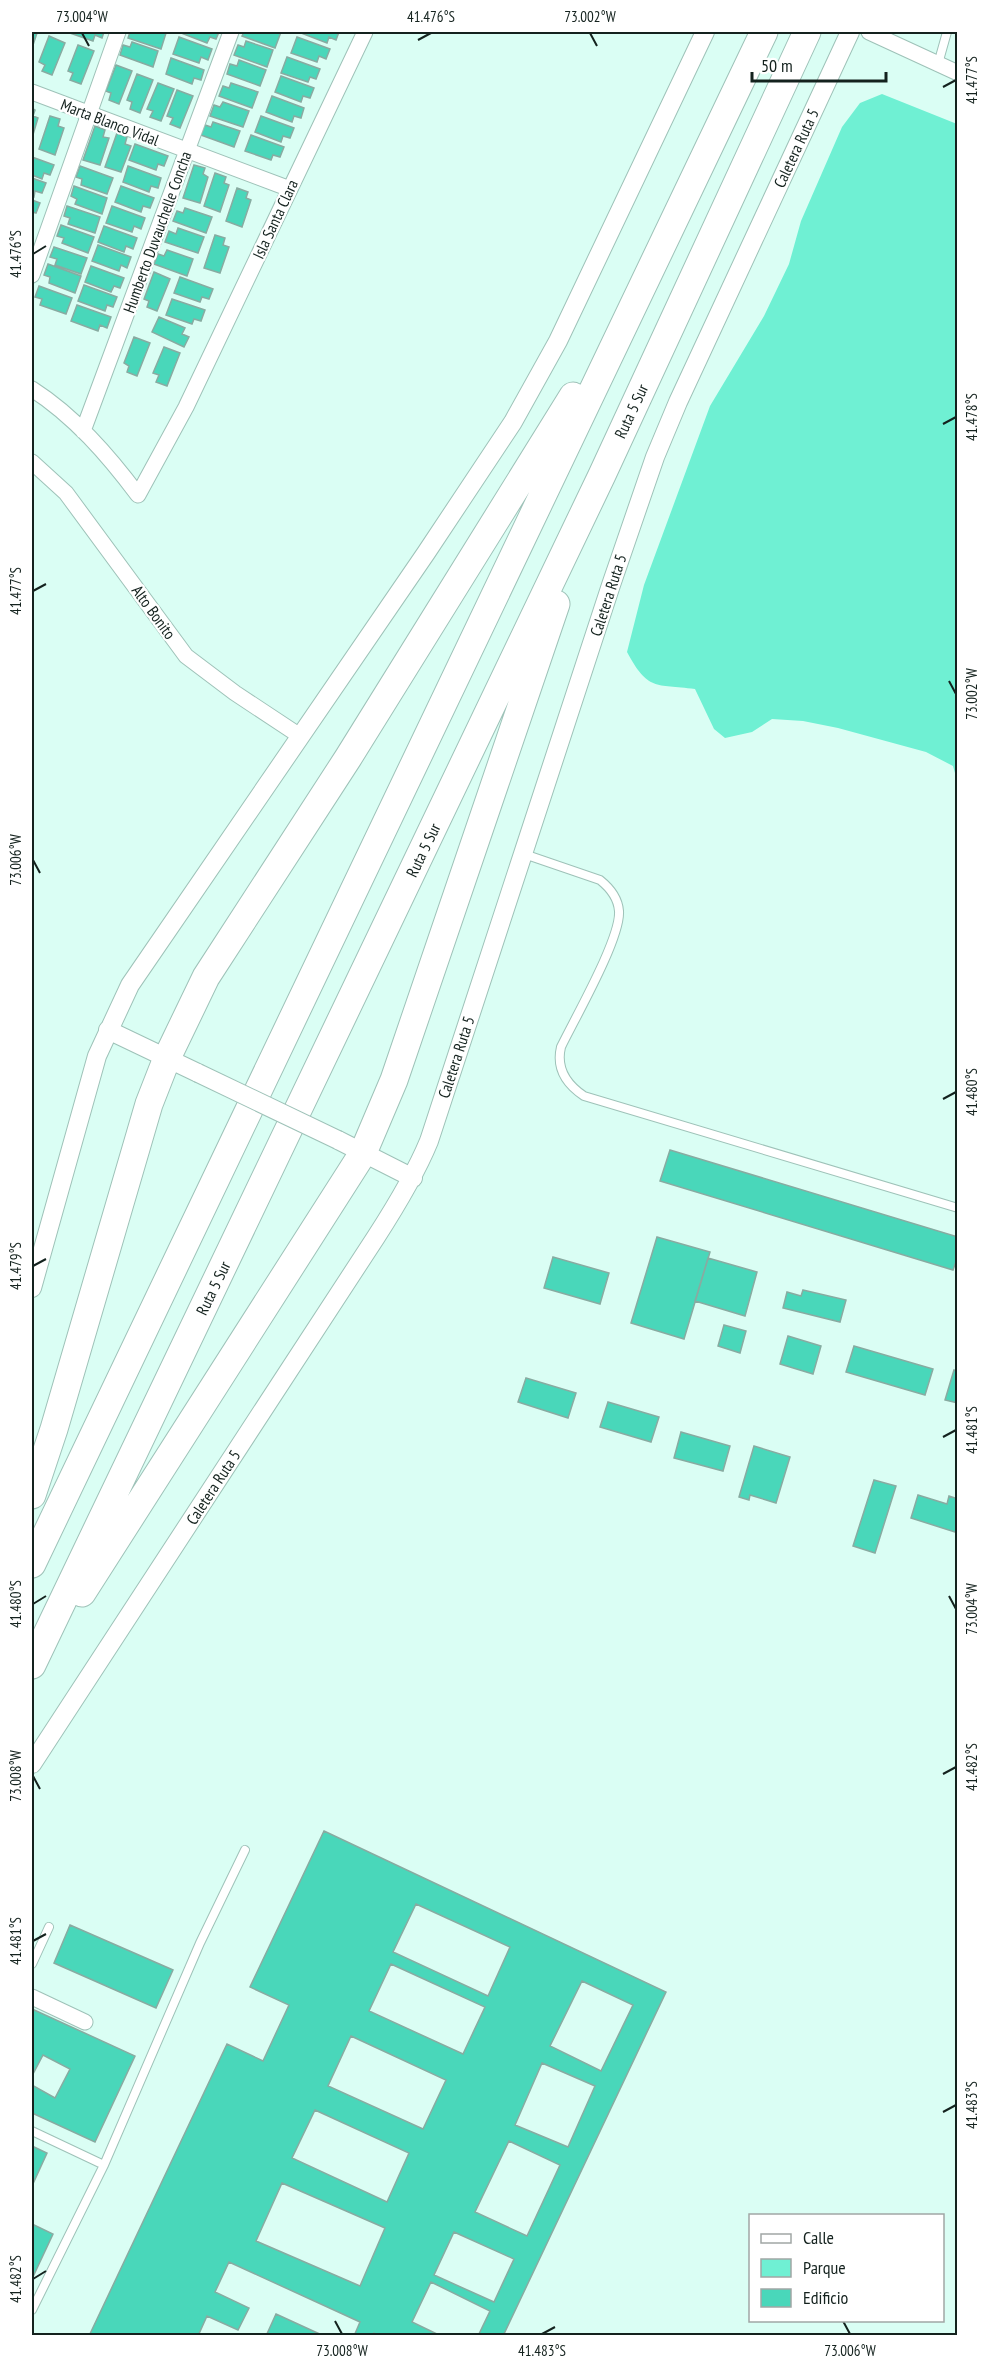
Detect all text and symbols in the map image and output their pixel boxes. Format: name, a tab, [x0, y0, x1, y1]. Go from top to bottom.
text: 73.004°W	[56, 7, 108, 26]
text: 41.476°S	[407, 7, 455, 26]
text: 73.002°W	[564, 7, 616, 26]
scale bar	[752, 45, 886, 83]
text: 50 m	[761, 54, 793, 77]
text: 41.477°S	[962, 56, 981, 104]
street label: Marta Blanco Vidal	[58, 94, 162, 150]
street label: Caletera Ruta 5	[769, 105, 823, 191]
street label: Humberto Duvauchelle Concha	[118, 148, 196, 316]
street label: Isla Santa Clara	[248, 176, 302, 262]
text: 41.476°S	[6, 230, 25, 278]
street label: Ruta 5 Sur	[610, 380, 652, 441]
text: 41.478°S	[962, 393, 981, 441]
street label: Caletera Ruta 5	[585, 552, 631, 638]
text: 41.477°S	[6, 567, 25, 615]
street label: Alto Bonito	[128, 581, 180, 643]
text: 73.002°W	[962, 668, 981, 720]
street label: Ruta 5 Sur	[401, 819, 445, 880]
text: 73.006°W	[6, 834, 25, 886]
street label: Caletera Ruta 5	[433, 1014, 479, 1100]
text: 41.480°S	[962, 1068, 981, 1116]
text: 41.479°S	[6, 1242, 25, 1290]
street label: Ruta 5 Sur	[191, 1257, 235, 1318]
text: 41.481°S	[962, 1406, 981, 1454]
street label: Caletera Ruta 5	[181, 1446, 245, 1528]
text: 41.480°S	[6, 1580, 25, 1628]
text: 73.004°W	[962, 1583, 981, 1635]
text: 41.482°S	[962, 1743, 981, 1791]
text: 73.008°W	[6, 1750, 25, 1802]
text: 41.481°S	[6, 1917, 25, 1965]
text: 41.483°S	[962, 2081, 981, 2129]
legend	[749, 2214, 944, 2322]
text: Calle	[803, 2226, 834, 2249]
text: 41.482°S	[6, 2255, 25, 2303]
text: Parque	[803, 2256, 846, 2279]
text: Edificio	[803, 2286, 849, 2309]
text: 73.008°W	[316, 2341, 368, 2360]
text: 41.483°S	[518, 2341, 566, 2360]
text: 73.006°W	[824, 2341, 876, 2360]

